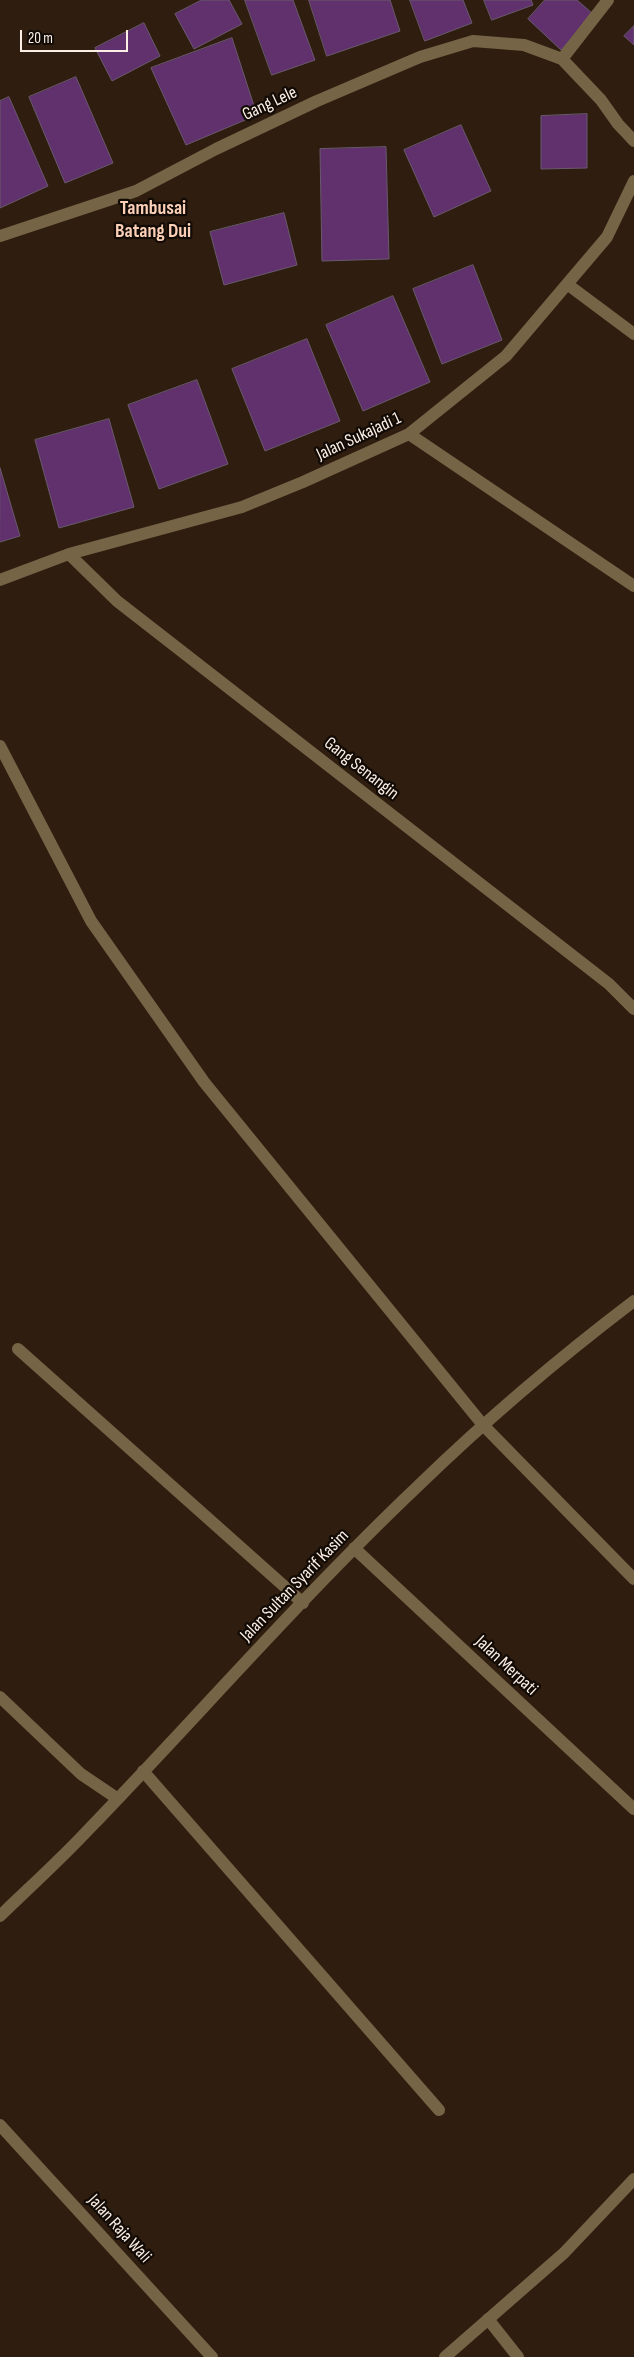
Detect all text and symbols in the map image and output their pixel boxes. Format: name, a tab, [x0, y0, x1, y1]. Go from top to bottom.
scale bar	[22, 20, 130, 52]
text: 20 m	[28, 29, 53, 48]
street label: Gang Lele	[239, 82, 301, 126]
district label: Tambusai Batang Dui	[115, 197, 191, 244]
street label: Jalan Sukajadi 1	[313, 408, 405, 466]
street label: Gang Senangin	[319, 733, 403, 805]
street label: Jalan Sultan Syarif Kasim	[236, 1526, 354, 1646]
street label: Jalan Merpati	[470, 1632, 542, 1700]
street label: Jalan Raja Wali	[83, 2190, 155, 2268]

